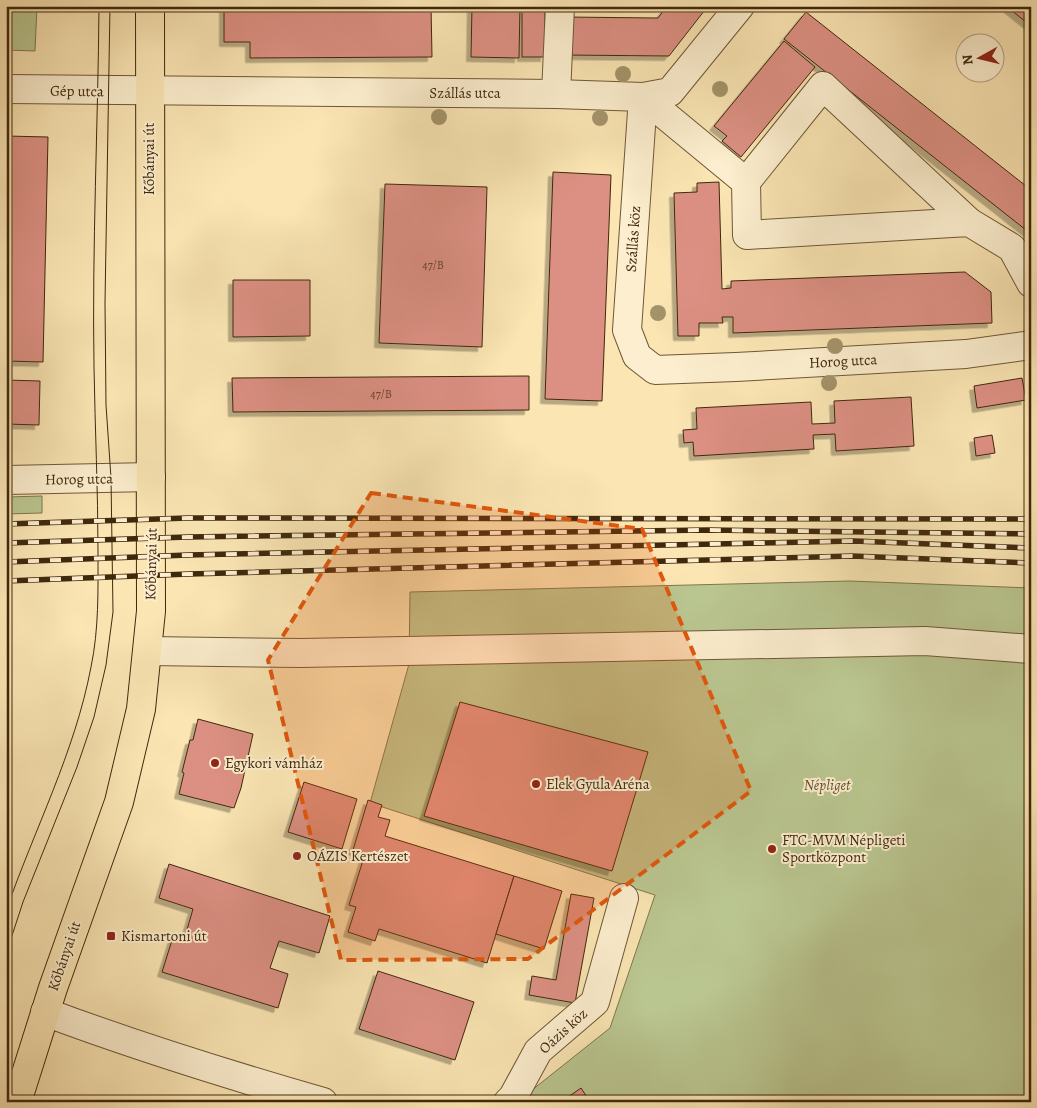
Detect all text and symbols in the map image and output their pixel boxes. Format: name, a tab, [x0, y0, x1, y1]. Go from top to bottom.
north arrow	[954, 32, 1004, 82]
text: N	[958, 53, 978, 66]
street label: Gép utca	[50, 81, 104, 101]
street label: Szállás utca	[429, 83, 501, 103]
street label: Kőbányai út	[139, 123, 159, 195]
street label: Szállás köz	[621, 205, 645, 273]
house number: 47/B	[422, 257, 444, 273]
street label: Horog utca	[808, 349, 878, 373]
house number: 47/B	[370, 386, 392, 402]
street label: Horog utca	[45, 468, 113, 490]
street label: Kőbányai út	[140, 527, 162, 601]
place label: Egykori vámház	[225, 753, 323, 773]
marker: Egykori vámház	[209, 757, 221, 769]
place label: Elek Gyula Aréna	[546, 774, 650, 794]
park label: Népliget	[804, 775, 851, 795]
marker: Elek Gyula Aréna	[530, 778, 542, 790]
place label: FTC-MVM Népligeti Sportközpont	[782, 830, 906, 867]
marker: FTC-MVM Népligeti Sportközpont	[766, 843, 778, 855]
place label: OÁZIS Kertészet	[307, 846, 409, 866]
marker: OÁZIS Kertészet	[291, 850, 303, 862]
street label: Kőbányai út	[43, 918, 85, 994]
place label: Kismartoni út	[121, 926, 207, 946]
marker: Kismartoni út	[105, 930, 117, 942]
street label: Oázis köz	[534, 1004, 592, 1058]

